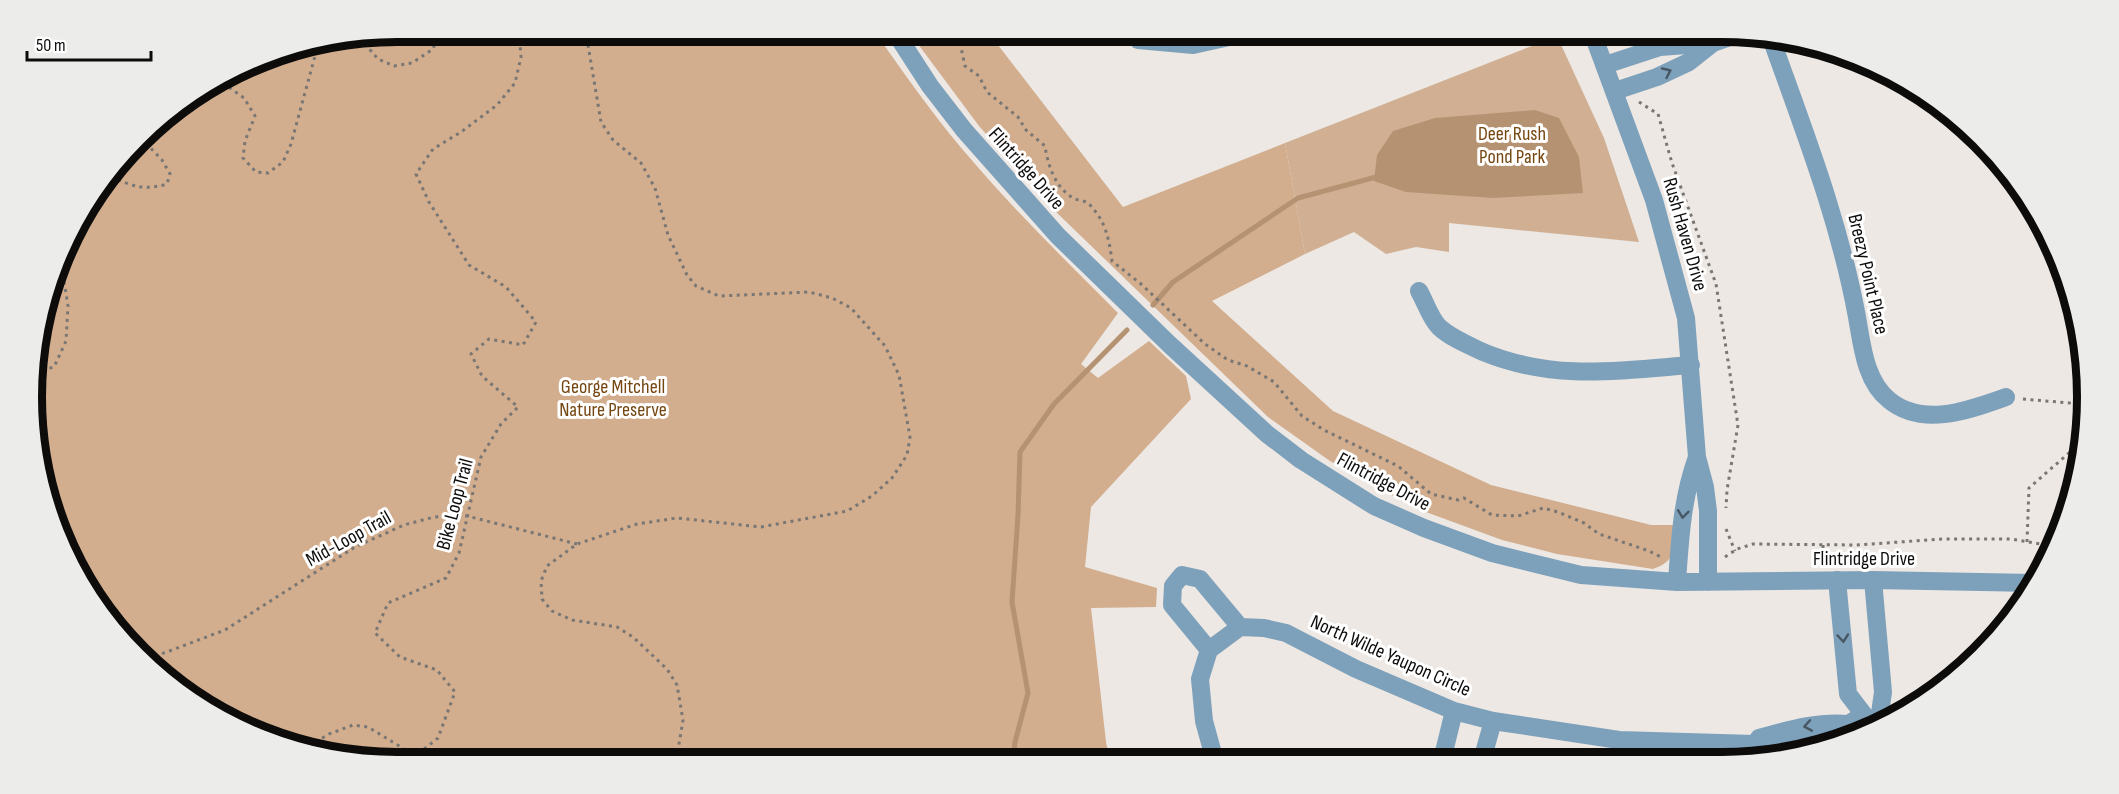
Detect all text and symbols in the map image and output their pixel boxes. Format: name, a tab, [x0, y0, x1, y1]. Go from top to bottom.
scale bar	[27, 24, 152, 62]
text: 50 m	[36, 35, 66, 56]
one-way arrow	[1660, 68, 1671, 80]
park label: Deer Rush Pond Park	[1478, 122, 1546, 169]
street label: Flintridge Drive	[983, 123, 1069, 215]
street label: Rush Haven Drive	[1657, 175, 1713, 294]
street label: Breezy Point Place	[1843, 212, 1894, 337]
park label: George Mitchell Nature Preserve	[559, 375, 667, 422]
street label: Flintridge Drive	[1333, 447, 1434, 516]
street label: Bike Loop Trail	[431, 456, 479, 553]
street label: Mid-Loop Trail	[302, 506, 395, 572]
one-way arrow	[1677, 509, 1689, 518]
street label: Flintridge Drive	[1813, 547, 1915, 571]
street label: North Wilde Yaupon Circle	[1307, 610, 1474, 702]
one-way arrow	[1836, 634, 1849, 643]
one-way arrow	[1803, 720, 1813, 732]

